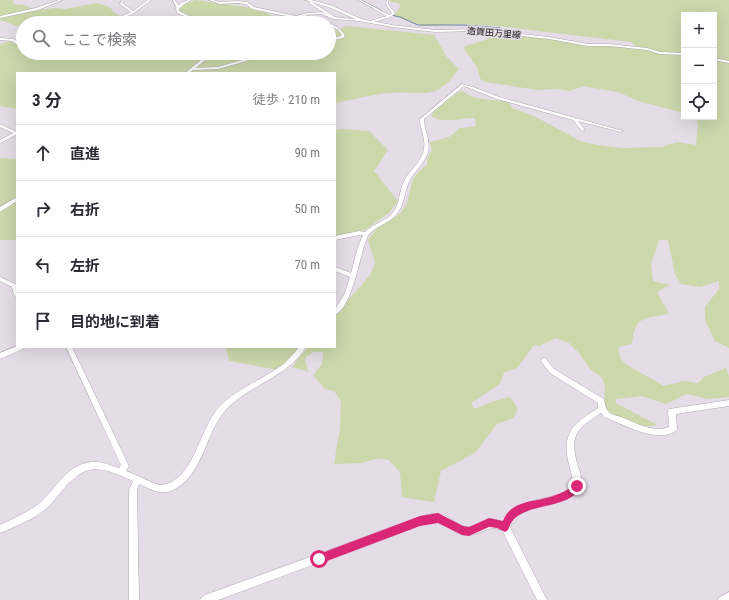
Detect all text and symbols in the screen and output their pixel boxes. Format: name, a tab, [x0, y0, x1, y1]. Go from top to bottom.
map controls	[681, 12, 717, 120]
button: +	[681, 12, 717, 48]
search box	[16, 16, 336, 60]
street label: 造賀田万里線	[467, 26, 522, 40]
icon: search	[30, 27, 52, 49]
text: ここで検索	[62, 31, 137, 49]
button: −	[681, 48, 717, 84]
button: locate	[681, 84, 717, 120]
text: 3 分	[32, 90, 62, 110]
text: 徒歩 · 210 m	[253, 92, 320, 107]
icon: ahead	[32, 142, 54, 164]
text: 直進	[70, 145, 100, 163]
text: 90 m	[294, 145, 320, 160]
icon: right	[32, 198, 54, 220]
text: 右折	[70, 201, 100, 219]
text: 50 m	[294, 201, 320, 216]
icon: left	[32, 254, 54, 276]
text: 左折	[70, 257, 100, 275]
text: 70 m	[294, 257, 320, 272]
icon: arrive	[32, 310, 54, 332]
text: 目的地に到着	[70, 313, 160, 331]
route end	[568, 477, 586, 495]
route start	[310, 550, 328, 568]

